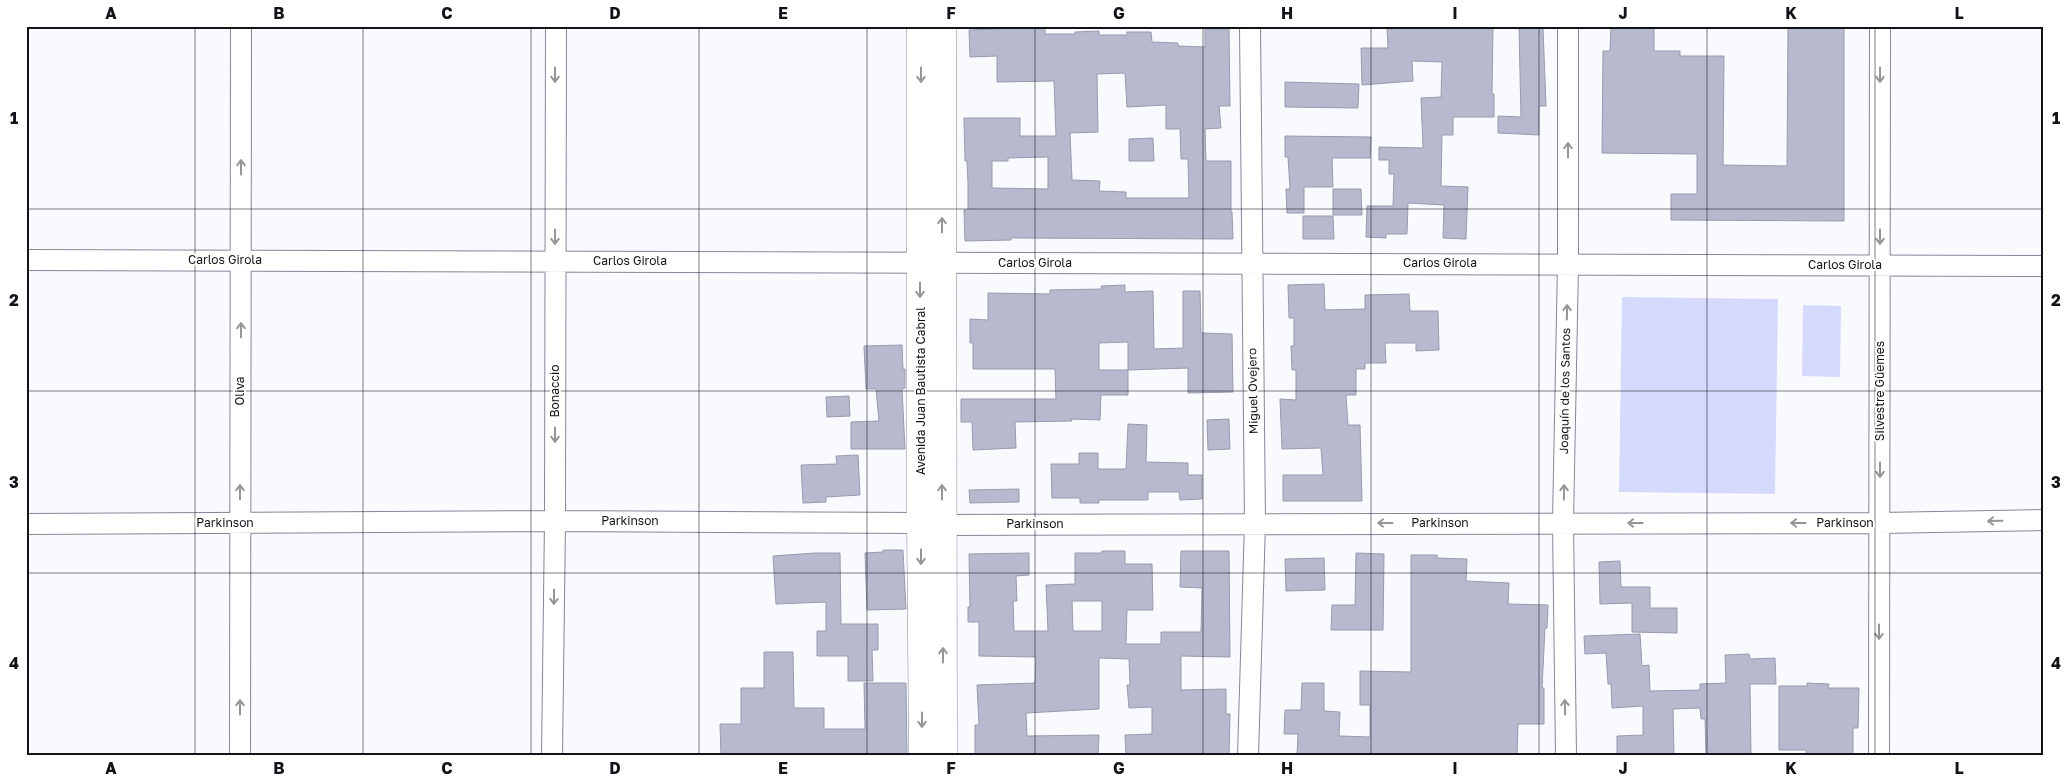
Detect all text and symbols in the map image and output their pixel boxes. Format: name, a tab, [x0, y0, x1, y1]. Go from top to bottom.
text: A	[105, 3, 117, 23]
text: B	[273, 3, 285, 23]
text: C	[441, 3, 453, 23]
text: D	[609, 3, 621, 23]
text: E	[778, 3, 788, 23]
text: F	[946, 3, 956, 23]
text: G	[1113, 3, 1125, 23]
text: H	[1281, 3, 1293, 23]
text: I	[1452, 3, 1458, 23]
text: J	[1618, 3, 1628, 23]
text: K	[1785, 3, 1797, 23]
text: L	[1954, 3, 1964, 23]
one-way arrow	[550, 66, 560, 83]
one-way arrow	[916, 66, 926, 83]
one-way arrow	[1875, 66, 1885, 83]
text: 1	[10, 108, 18, 128]
text: 1	[2052, 108, 2060, 128]
one-way arrow	[1563, 142, 1573, 158]
one-way arrow	[236, 159, 246, 176]
one-way arrow	[937, 217, 947, 233]
one-way arrow	[550, 229, 560, 245]
one-way arrow	[1875, 229, 1885, 245]
street label: Carlos Girola	[188, 252, 262, 267]
street label: Carlos Girola	[593, 253, 667, 268]
street label: Carlos Girola	[998, 255, 1072, 270]
street label: Carlos Girola	[1403, 255, 1477, 270]
street label: Carlos Girola	[1808, 257, 1882, 272]
one-way arrow	[915, 282, 925, 298]
text: 2	[9, 290, 19, 310]
text: 2	[2051, 290, 2061, 310]
one-way arrow	[1562, 304, 1572, 320]
street label: Avenida Juan Bautista Cabral	[913, 307, 928, 475]
one-way arrow	[236, 322, 246, 338]
street label: Joaquín de los Santos	[1556, 328, 1573, 454]
street label: Silvestre Güemes	[1872, 341, 1887, 441]
street label: Miguel Ovejero	[1244, 348, 1261, 434]
street label: Bonaccio	[547, 365, 562, 417]
street label: Oliva	[232, 376, 247, 406]
one-way arrow	[550, 426, 560, 443]
one-way arrow	[1875, 462, 1885, 478]
text: 3	[9, 472, 19, 492]
text: 3	[2051, 472, 2061, 492]
one-way arrow	[235, 484, 245, 500]
one-way arrow	[937, 484, 947, 500]
one-way arrow	[1559, 484, 1569, 500]
street label: Parkinson	[601, 513, 659, 528]
street label: Parkinson	[196, 515, 254, 530]
street label: Parkinson	[1411, 515, 1469, 530]
street label: Parkinson	[1816, 515, 1874, 530]
street label: Parkinson	[1006, 516, 1064, 531]
one-way arrow	[1987, 516, 2004, 526]
one-way arrow	[1377, 518, 1394, 528]
one-way arrow	[1627, 518, 1644, 528]
one-way arrow	[1790, 518, 1806, 528]
one-way arrow	[916, 549, 926, 565]
one-way arrow	[549, 589, 559, 605]
one-way arrow	[1874, 624, 1884, 640]
one-way arrow	[938, 647, 948, 663]
text: 4	[9, 653, 19, 673]
text: 4	[2051, 653, 2061, 673]
one-way arrow	[235, 699, 245, 716]
one-way arrow	[1560, 699, 1570, 716]
one-way arrow	[917, 712, 927, 728]
text: A	[105, 758, 117, 778]
text: B	[273, 758, 285, 778]
text: C	[441, 758, 453, 778]
text: D	[609, 758, 621, 778]
text: E	[778, 758, 788, 778]
text: F	[946, 758, 956, 778]
text: G	[1113, 758, 1125, 778]
text: H	[1281, 758, 1293, 778]
text: I	[1452, 758, 1458, 778]
text: J	[1618, 758, 1628, 778]
text: K	[1785, 758, 1797, 778]
text: L	[1954, 758, 1964, 778]

